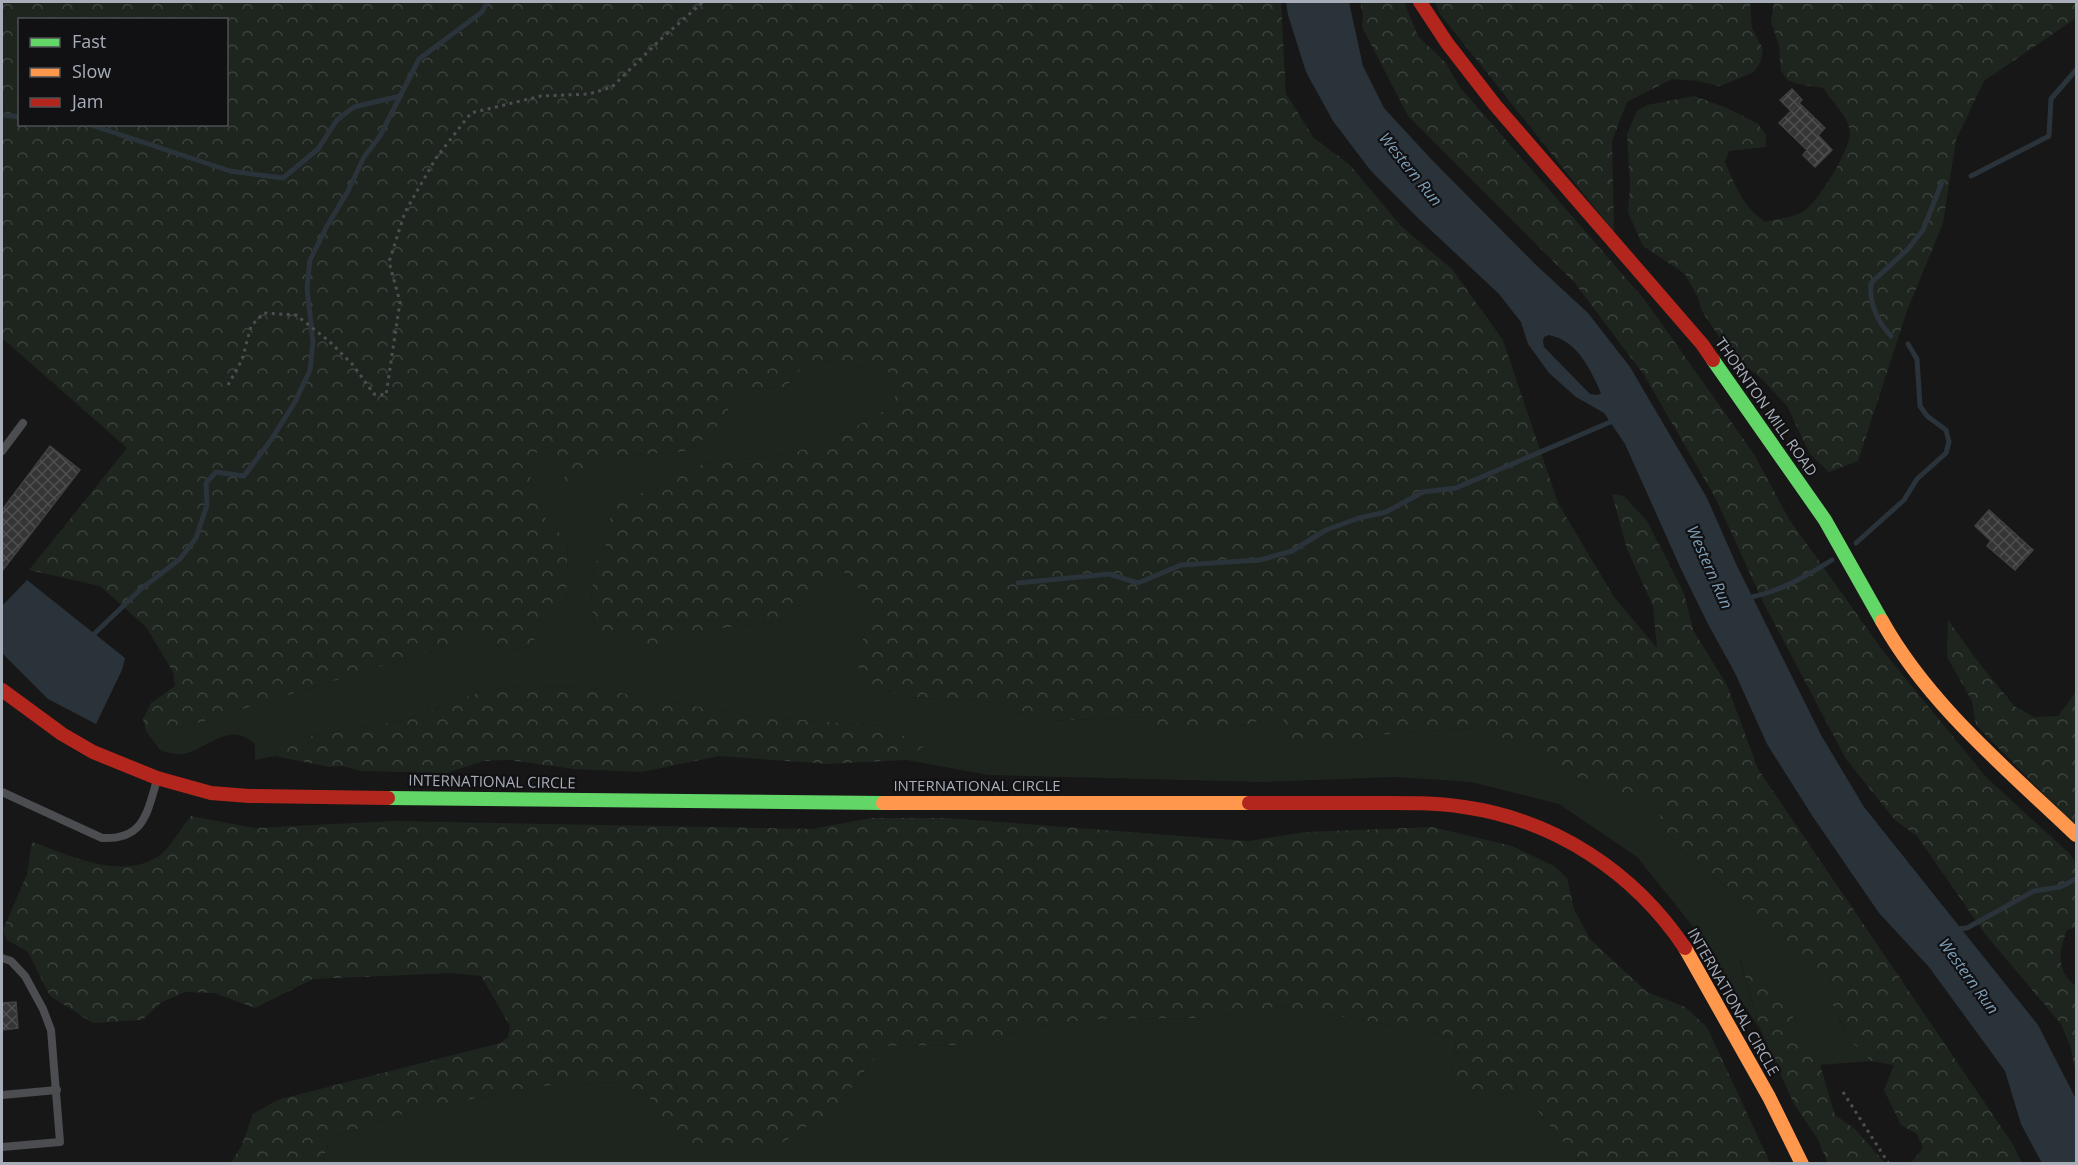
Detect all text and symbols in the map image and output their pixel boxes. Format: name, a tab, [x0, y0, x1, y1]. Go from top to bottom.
legend	[18, 18, 228, 126]
text: Fast	[72, 29, 106, 53]
text: Slow	[72, 59, 111, 83]
text: Jam	[70, 89, 104, 113]
water label: Western Run	[1374, 127, 1448, 211]
street label: THORNTON MILL ROAD	[1711, 333, 1822, 480]
water label: Western Run	[1682, 522, 1738, 612]
street label: INTERNATIONAL CIRCLE	[408, 770, 576, 792]
street label: INTERNATIONAL CIRCLE	[893, 775, 1061, 795]
street label: INTERNATIONAL CIRCLE	[1683, 924, 1784, 1079]
water label: Western Run	[1934, 934, 2004, 1018]

